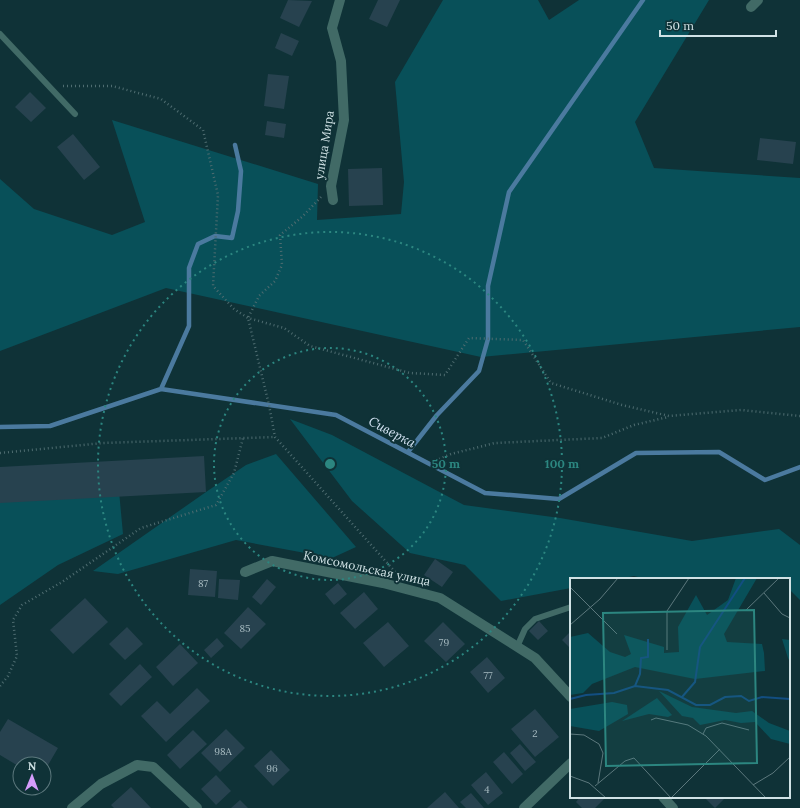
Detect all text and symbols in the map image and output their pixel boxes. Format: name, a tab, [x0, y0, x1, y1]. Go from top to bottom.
scale bar	[660, 12, 776, 38]
text: 50 m	[666, 18, 694, 33]
street label: улица Мира	[311, 109, 337, 181]
water label: Сиверка	[366, 413, 419, 452]
text: 50 m	[432, 456, 460, 471]
text: 100 m	[545, 456, 579, 471]
centre of rings	[323, 457, 337, 471]
street label: Комсомольская улица	[302, 547, 432, 589]
house number: 87	[198, 577, 209, 590]
inset map	[570, 578, 790, 798]
house number: 85	[239, 622, 251, 635]
house number: 79	[439, 636, 449, 649]
house number: 77	[483, 669, 493, 682]
house number: 2	[532, 727, 538, 740]
house number: 98А	[214, 745, 233, 758]
north arrow	[12, 756, 52, 796]
text: N	[28, 759, 37, 773]
house number: 96	[266, 762, 278, 775]
house number: 4	[484, 783, 490, 796]

